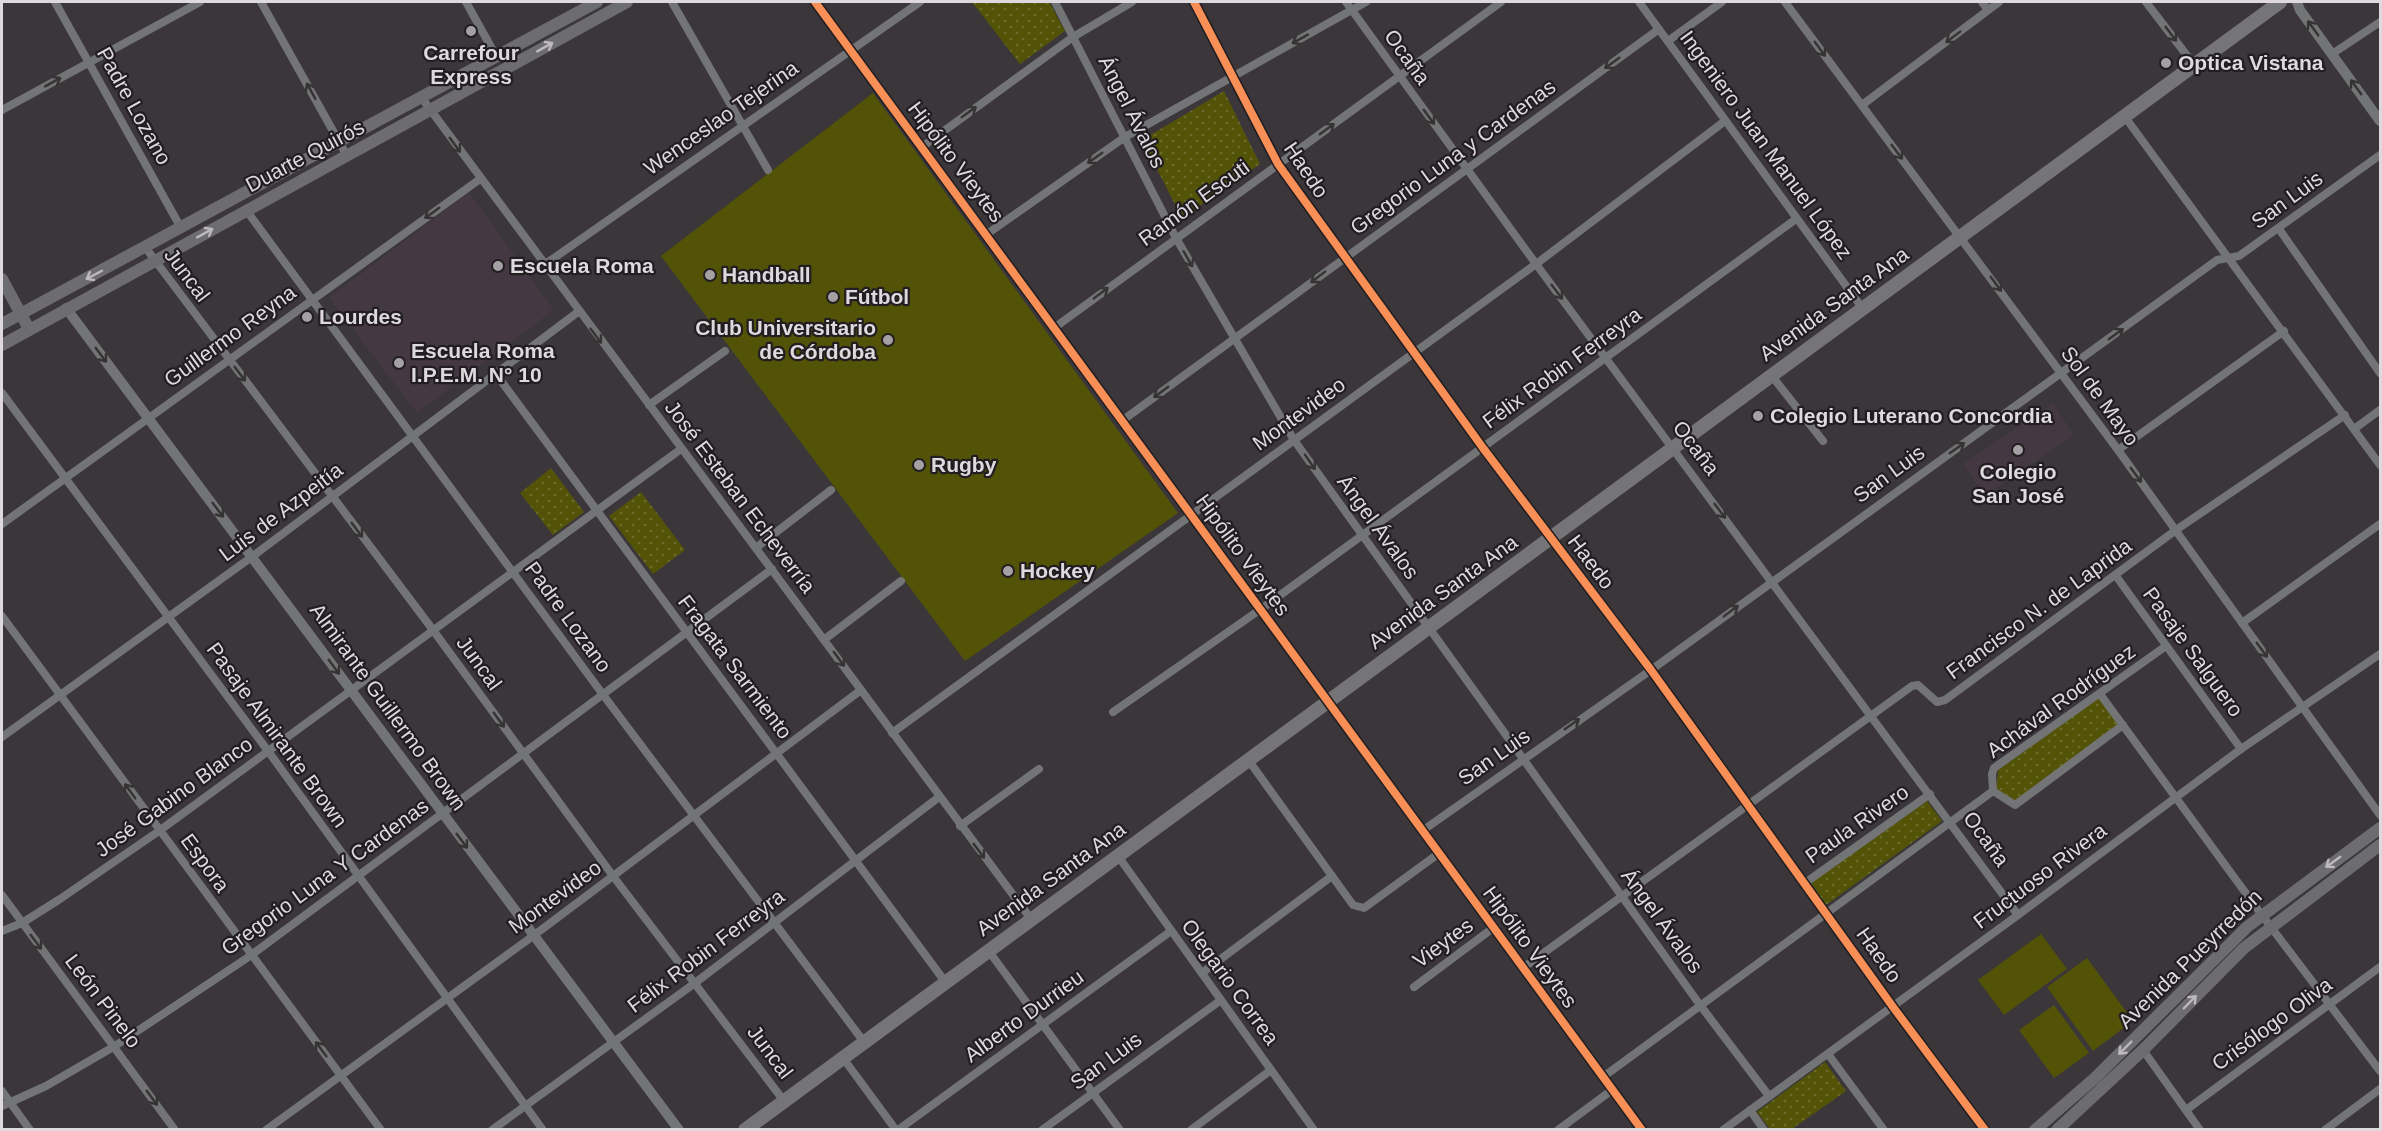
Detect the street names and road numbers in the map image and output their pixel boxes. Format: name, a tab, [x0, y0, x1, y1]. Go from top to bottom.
street label: Ocaña	[1380, 25, 1435, 89]
street label: Ingeniero Juan Manuel López	[1676, 26, 1857, 263]
street label: Padre Lozano	[93, 43, 176, 169]
street label: Ángel Ávalos	[1094, 52, 1171, 172]
street label: Wenceslao Tejerina	[639, 56, 802, 179]
street label: Gregorio Luna y Cardenas	[1346, 75, 1560, 239]
street label: Hipólito Vieytes	[904, 97, 1009, 226]
street label: Duarte Quirós	[242, 115, 368, 196]
street label: Haedo	[1280, 138, 1333, 202]
street label: Ramón Escuti	[1134, 155, 1253, 250]
street label: San Luis	[2247, 166, 2327, 233]
street label: Avenida Santa Ana	[1755, 242, 1913, 365]
street label: Juncal	[160, 244, 215, 306]
street label: Guillermo Reyna	[160, 280, 300, 391]
street label: Félix Robin Ferreyra	[1478, 302, 1646, 433]
street label: Sol de Mayo	[2057, 342, 2144, 450]
street label: Montevideo	[1248, 372, 1349, 455]
street label: José Esteban Echeverría	[661, 396, 820, 598]
street label: Ocaña	[1669, 416, 1724, 480]
street label: San Luis	[1849, 440, 1929, 507]
street label: Luis de Azpeitía	[215, 458, 347, 565]
street label: Ángel Ávalos	[1333, 470, 1424, 583]
street label: Hipólito Vieytes	[1192, 490, 1295, 620]
street label: Avenida Santa Ana	[1364, 530, 1522, 653]
street label: Haedo	[1564, 530, 1619, 593]
street label: Francisco N. de Laprida	[1942, 534, 2136, 683]
street label: Padre Lozano	[521, 557, 616, 676]
street label: Pasaje Salguero	[2139, 583, 2248, 721]
street label: Fragata Sarmiento	[674, 590, 797, 743]
street label: Almirante Guillermo Brown	[306, 599, 471, 814]
street label: Juncal	[452, 631, 507, 694]
street label: Pasaje Almirante Brown	[203, 638, 352, 832]
street label: Achával Rodríguez	[1982, 639, 2139, 762]
street label: San Luis	[1454, 724, 1534, 789]
street label: José Gabino Blanco	[91, 732, 257, 861]
street label: Paula Rivero	[1801, 780, 1913, 867]
street label: Gregorio Luna Y Cardenas	[217, 794, 433, 959]
street label: Ocaña	[1959, 807, 2014, 871]
street label: Avenida Santa Ana	[972, 817, 1130, 940]
street label: Fructuoso Rivera	[1969, 818, 2111, 933]
street label: Espora	[177, 829, 234, 897]
street label: Montevideo	[504, 855, 605, 938]
street label: Ángel Ávalos	[1617, 864, 1708, 977]
street label: Hipólito Vieytes	[1479, 882, 1582, 1012]
street label: Félix Robin Ferreyra	[623, 884, 789, 1017]
street label: Avenida Pueyrredón	[2113, 884, 2266, 1033]
street label: Vieytes	[1408, 913, 1477, 972]
street label: Olegario Correa	[1177, 915, 1284, 1049]
street label: Haedo	[1852, 923, 1907, 987]
street label: León Pinelo	[61, 949, 146, 1052]
street label: Alberto Durrieu	[960, 965, 1088, 1066]
street label: Crisólogo Oliva	[2207, 972, 2336, 1075]
street label: Juncal	[743, 1021, 798, 1083]
street label: San Luis	[1066, 1027, 1146, 1094]

